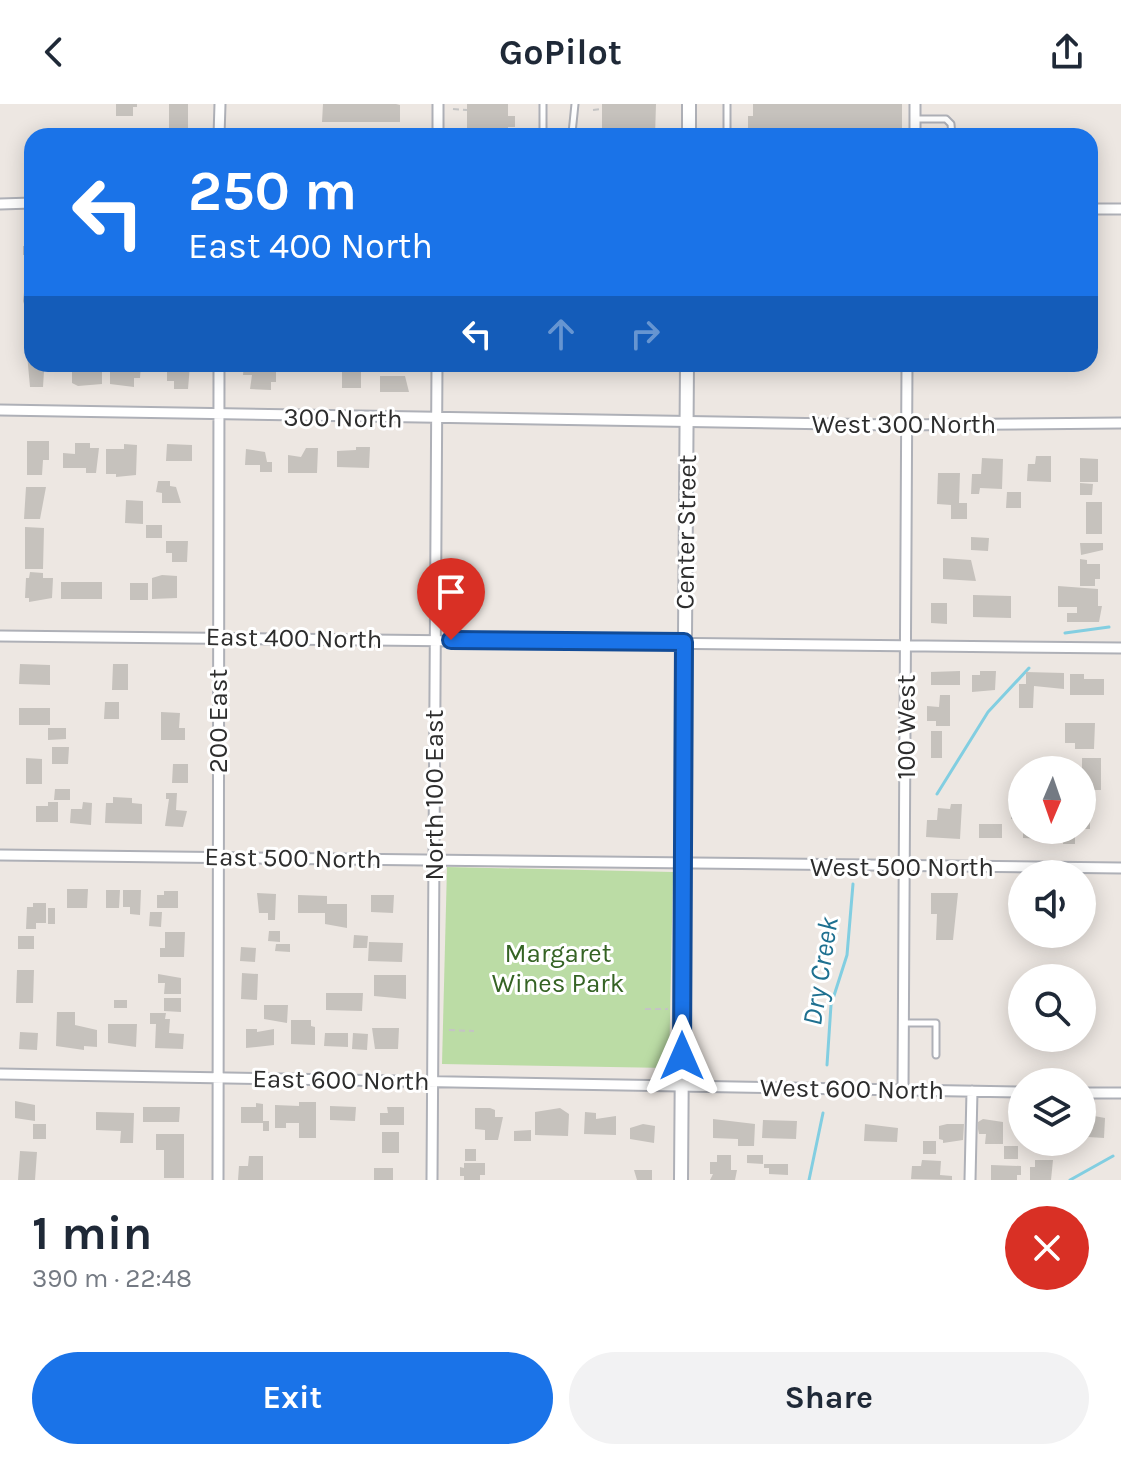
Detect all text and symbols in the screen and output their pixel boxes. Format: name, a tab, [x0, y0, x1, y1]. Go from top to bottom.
icon: back	[32, 30, 76, 74]
icon: share	[1045, 30, 1089, 74]
text: GoPilot	[499, 31, 622, 73]
text: 250 m	[188, 158, 357, 223]
icon: left	[56, 160, 160, 264]
text: East 400 North	[188, 225, 433, 267]
icon: left	[455, 312, 499, 356]
icon: ahead	[539, 312, 583, 356]
icon: right	[623, 312, 667, 356]
street label: 300 North	[283, 401, 403, 435]
street label: West 300 North	[812, 409, 996, 440]
street label: Center Street	[669, 454, 703, 610]
pin	[417, 558, 485, 640]
icon: arrive	[429, 570, 473, 614]
street label: East 400 North	[205, 621, 383, 655]
street label: 200 East	[203, 669, 234, 773]
street label: 100 West	[891, 674, 922, 779]
street label: North 100 East	[419, 709, 450, 881]
north arrow	[1008, 756, 1096, 844]
map controls	[1008, 756, 1096, 1156]
street label: East 500 North	[204, 841, 382, 875]
street label: West 500 North	[810, 852, 994, 883]
button: sound	[1008, 860, 1096, 948]
water label: Dry Creek	[795, 913, 845, 1028]
park label: Margaret Wines Park	[492, 938, 624, 999]
button: search	[1008, 964, 1096, 1052]
position arrow	[640, 1014, 724, 1098]
street label: East 600 North	[252, 1063, 430, 1097]
button: layers	[1008, 1068, 1096, 1156]
street label: West 600 North	[760, 1072, 944, 1106]
text: 1 min	[32, 1205, 152, 1261]
button: close	[1005, 1206, 1089, 1290]
text: 390 m · 22:48	[32, 1263, 192, 1294]
button: Exit	[32, 1352, 553, 1444]
button: Share	[569, 1352, 1089, 1444]

